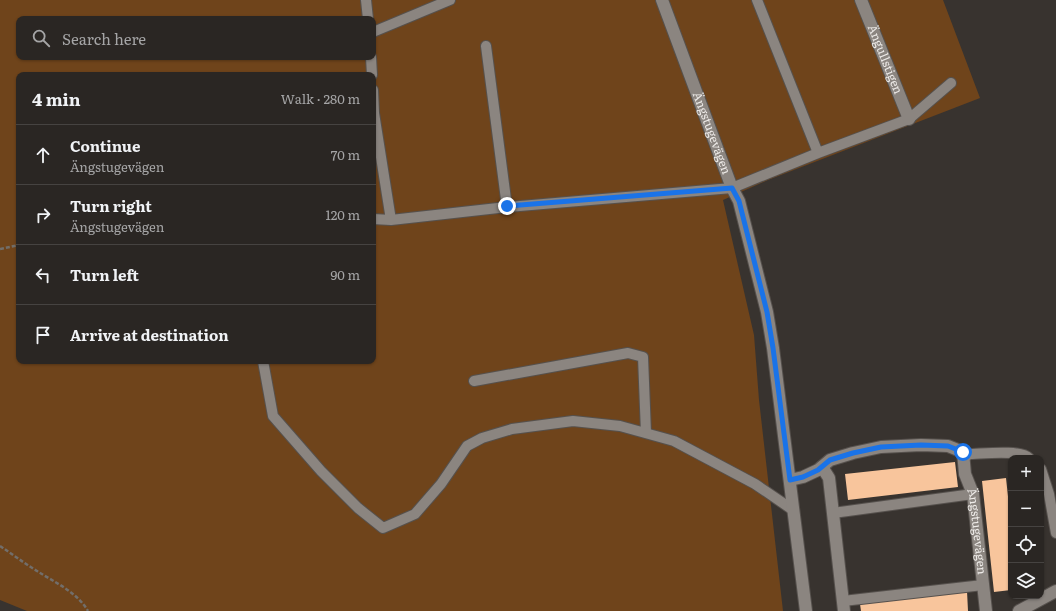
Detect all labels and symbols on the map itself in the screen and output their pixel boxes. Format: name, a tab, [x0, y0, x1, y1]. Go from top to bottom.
street label: Ängullstigen	[864, 21, 908, 97]
street label: Ängstugevägen	[689, 89, 736, 177]
route end	[498, 197, 516, 215]
route start	[954, 443, 972, 461]
street label: Ängstugevägen	[963, 485, 992, 575]

